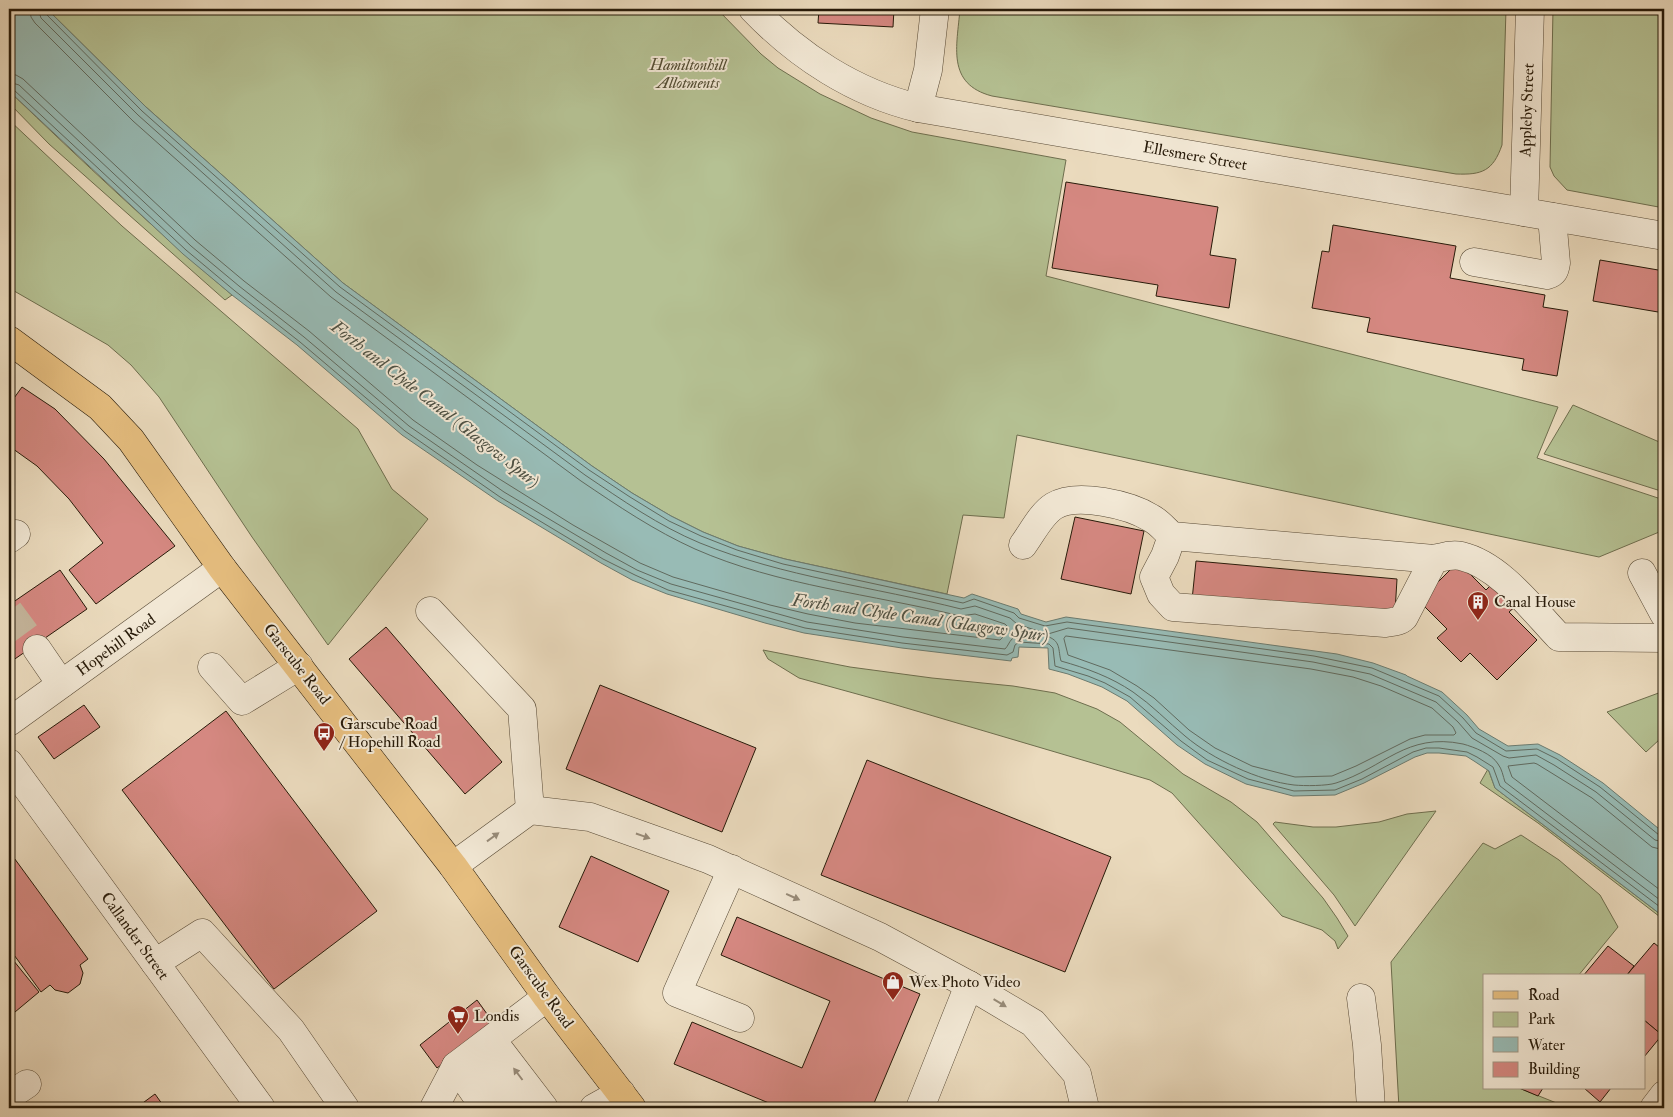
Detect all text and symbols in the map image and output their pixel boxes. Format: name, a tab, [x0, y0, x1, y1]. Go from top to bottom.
park label: Hamiltonhill Allotments	[649, 55, 728, 93]
street label: Appleby Street	[1515, 63, 1540, 158]
street label: Ellesmere Street	[1141, 137, 1249, 175]
water label: Forth and Clyde Canal (Glasgow Spur)	[325, 315, 544, 493]
water label: Forth and Clyde Canal (Glasgow Spur)	[789, 588, 1050, 647]
building icon: Canal House	[1466, 590, 1490, 621]
place label: Canal House	[1494, 592, 1576, 612]
street label: Hopehill Road	[72, 609, 160, 681]
street label: Garscube Road	[259, 619, 335, 709]
place label: Garscube Road / Hopehill Road	[339, 714, 441, 753]
bus stop icon: Garscube Road / Hopehill Road	[312, 721, 336, 752]
one-way arrow	[486, 832, 500, 842]
one-way arrow	[635, 833, 650, 840]
street label: Callander Street	[96, 888, 174, 984]
one-way arrow	[786, 894, 800, 902]
street label: Garscube Road	[504, 942, 578, 1032]
shop icon: Wex Photo Video	[881, 970, 905, 1001]
place label: Wex Photo Video	[908, 972, 1021, 992]
legend	[1483, 974, 1646, 1090]
text: Road	[1528, 986, 1560, 1005]
one-way arrow	[993, 998, 1006, 1007]
supermarket icon: Londis	[446, 1004, 470, 1035]
place label: Londis	[474, 1006, 519, 1026]
text: Park	[1528, 1010, 1555, 1029]
text: Water	[1527, 1036, 1565, 1055]
text: Building	[1528, 1060, 1580, 1079]
one-way arrow	[513, 1067, 523, 1081]

